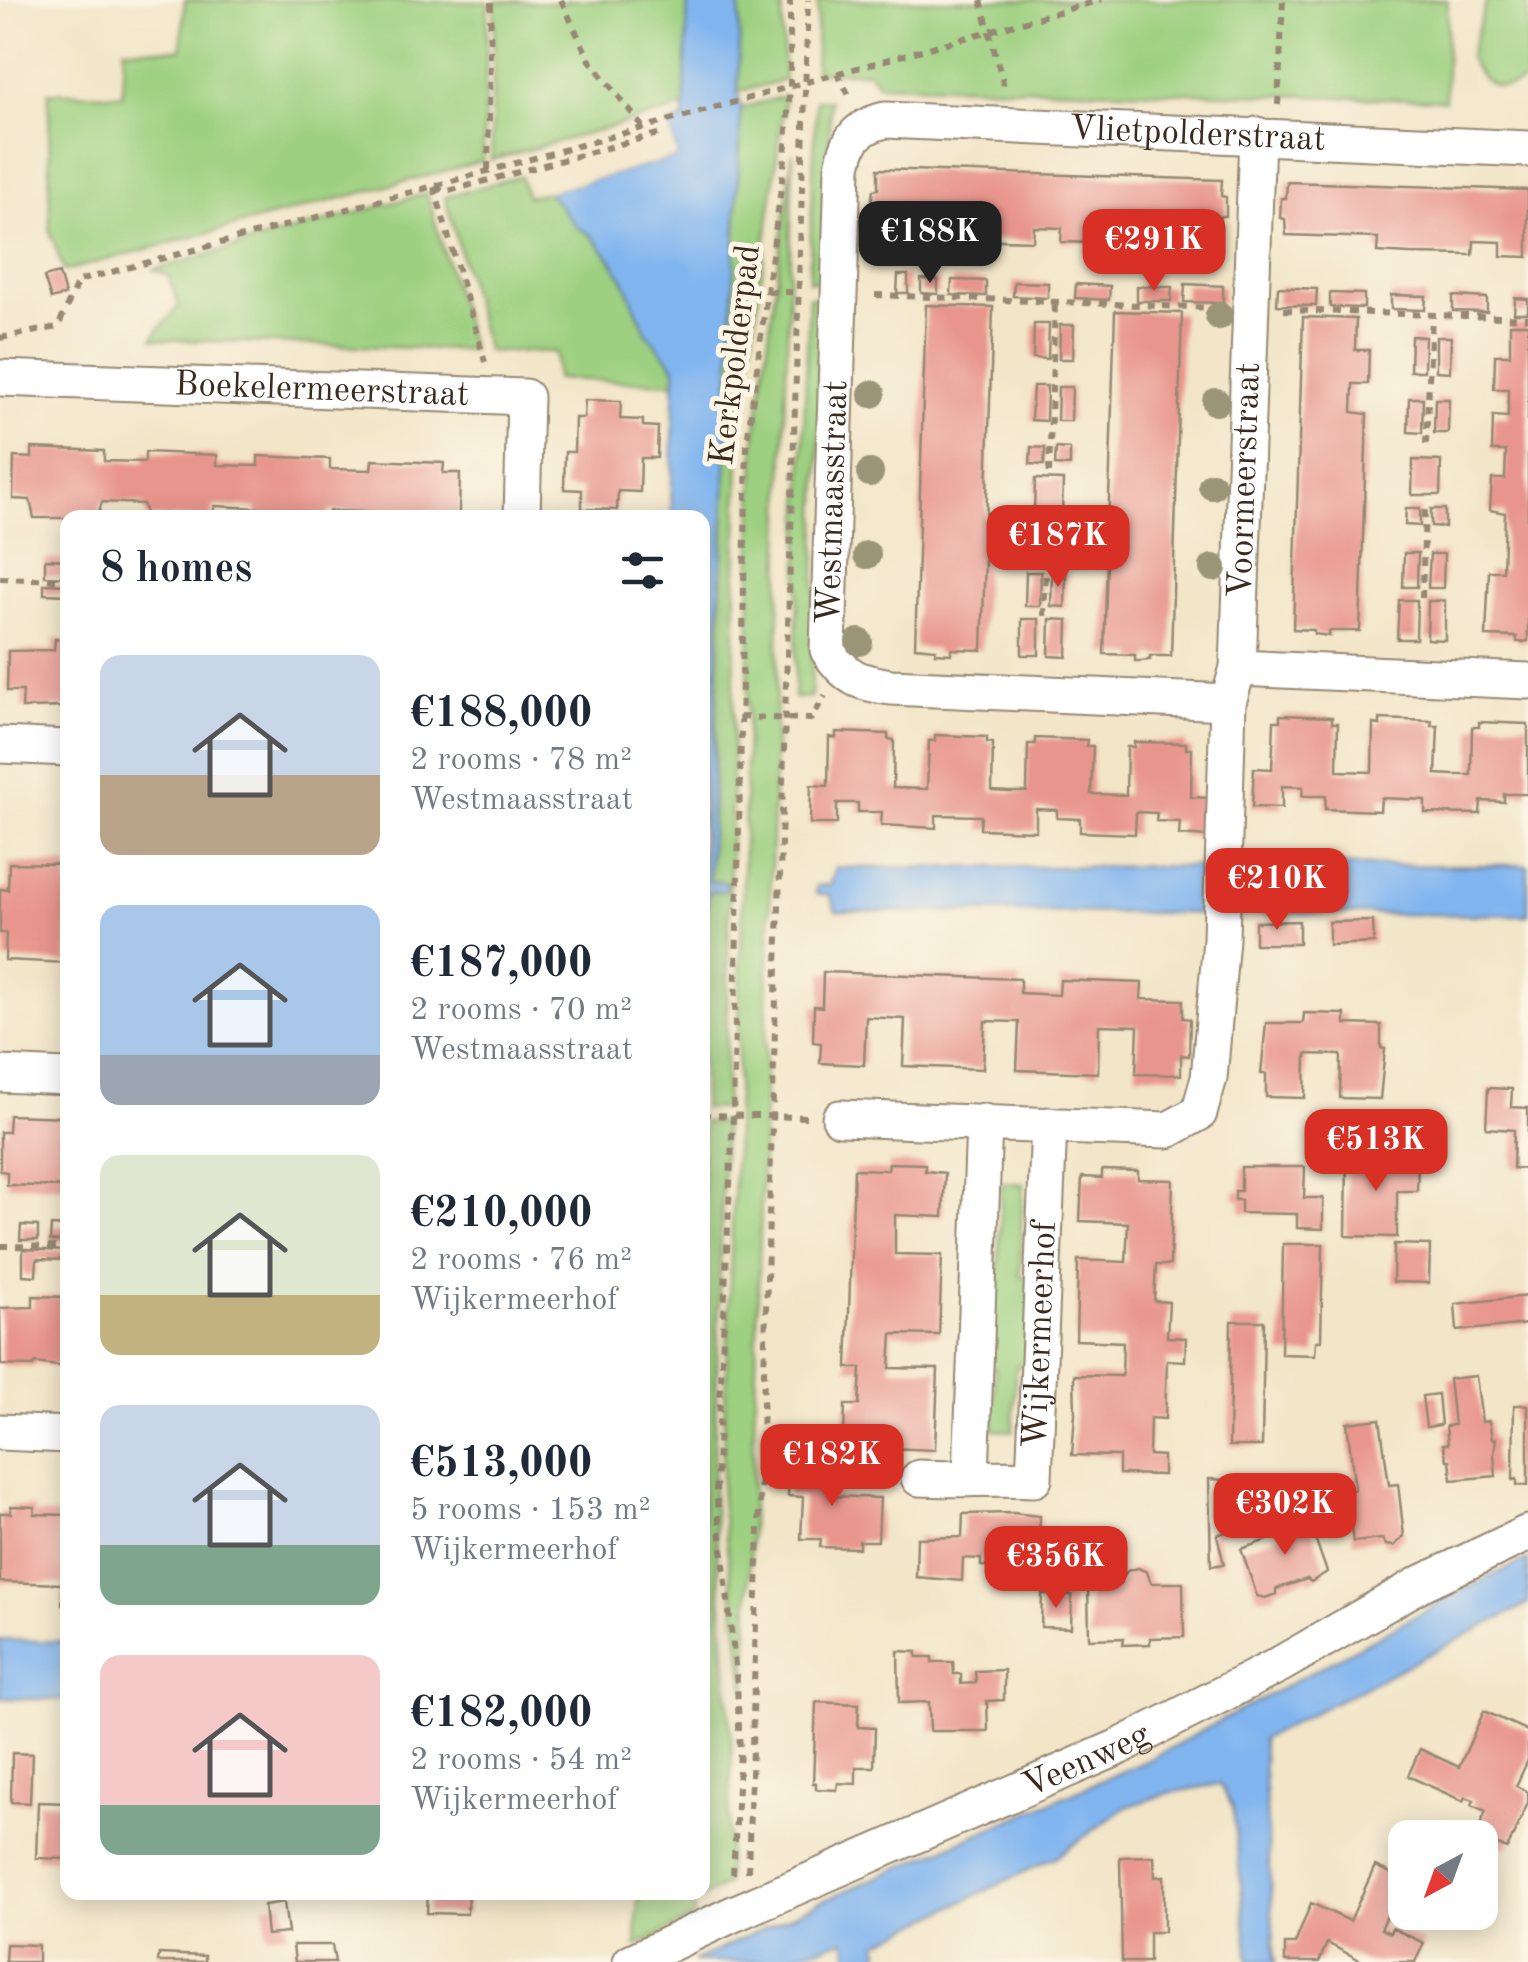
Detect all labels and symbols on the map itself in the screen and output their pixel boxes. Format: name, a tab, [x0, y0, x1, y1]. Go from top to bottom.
street label: Vlietpolderstraat	[1068, 111, 1326, 157]
pin: €188K	[860, 201, 1000, 286]
pin: €291K	[1084, 209, 1224, 294]
street label: Kerkpolderpad	[705, 242, 767, 468]
street label: Voormeerstraat	[1223, 362, 1266, 599]
street label: Boekelermeerstraat	[174, 367, 470, 412]
street label: Westmaasstraat	[811, 380, 854, 624]
pin: €187K	[988, 505, 1128, 590]
pin: €210K	[1207, 848, 1347, 933]
pin: €513K	[1306, 1109, 1446, 1194]
street label: Wijkermeerhof	[1018, 1218, 1062, 1449]
pin: €182K	[762, 1424, 902, 1509]
pin: €302K	[1215, 1473, 1355, 1558]
pin: €356K	[986, 1526, 1126, 1611]
street label: Veenweg	[1018, 1717, 1156, 1804]
north arrow	[1388, 1820, 1498, 1930]

